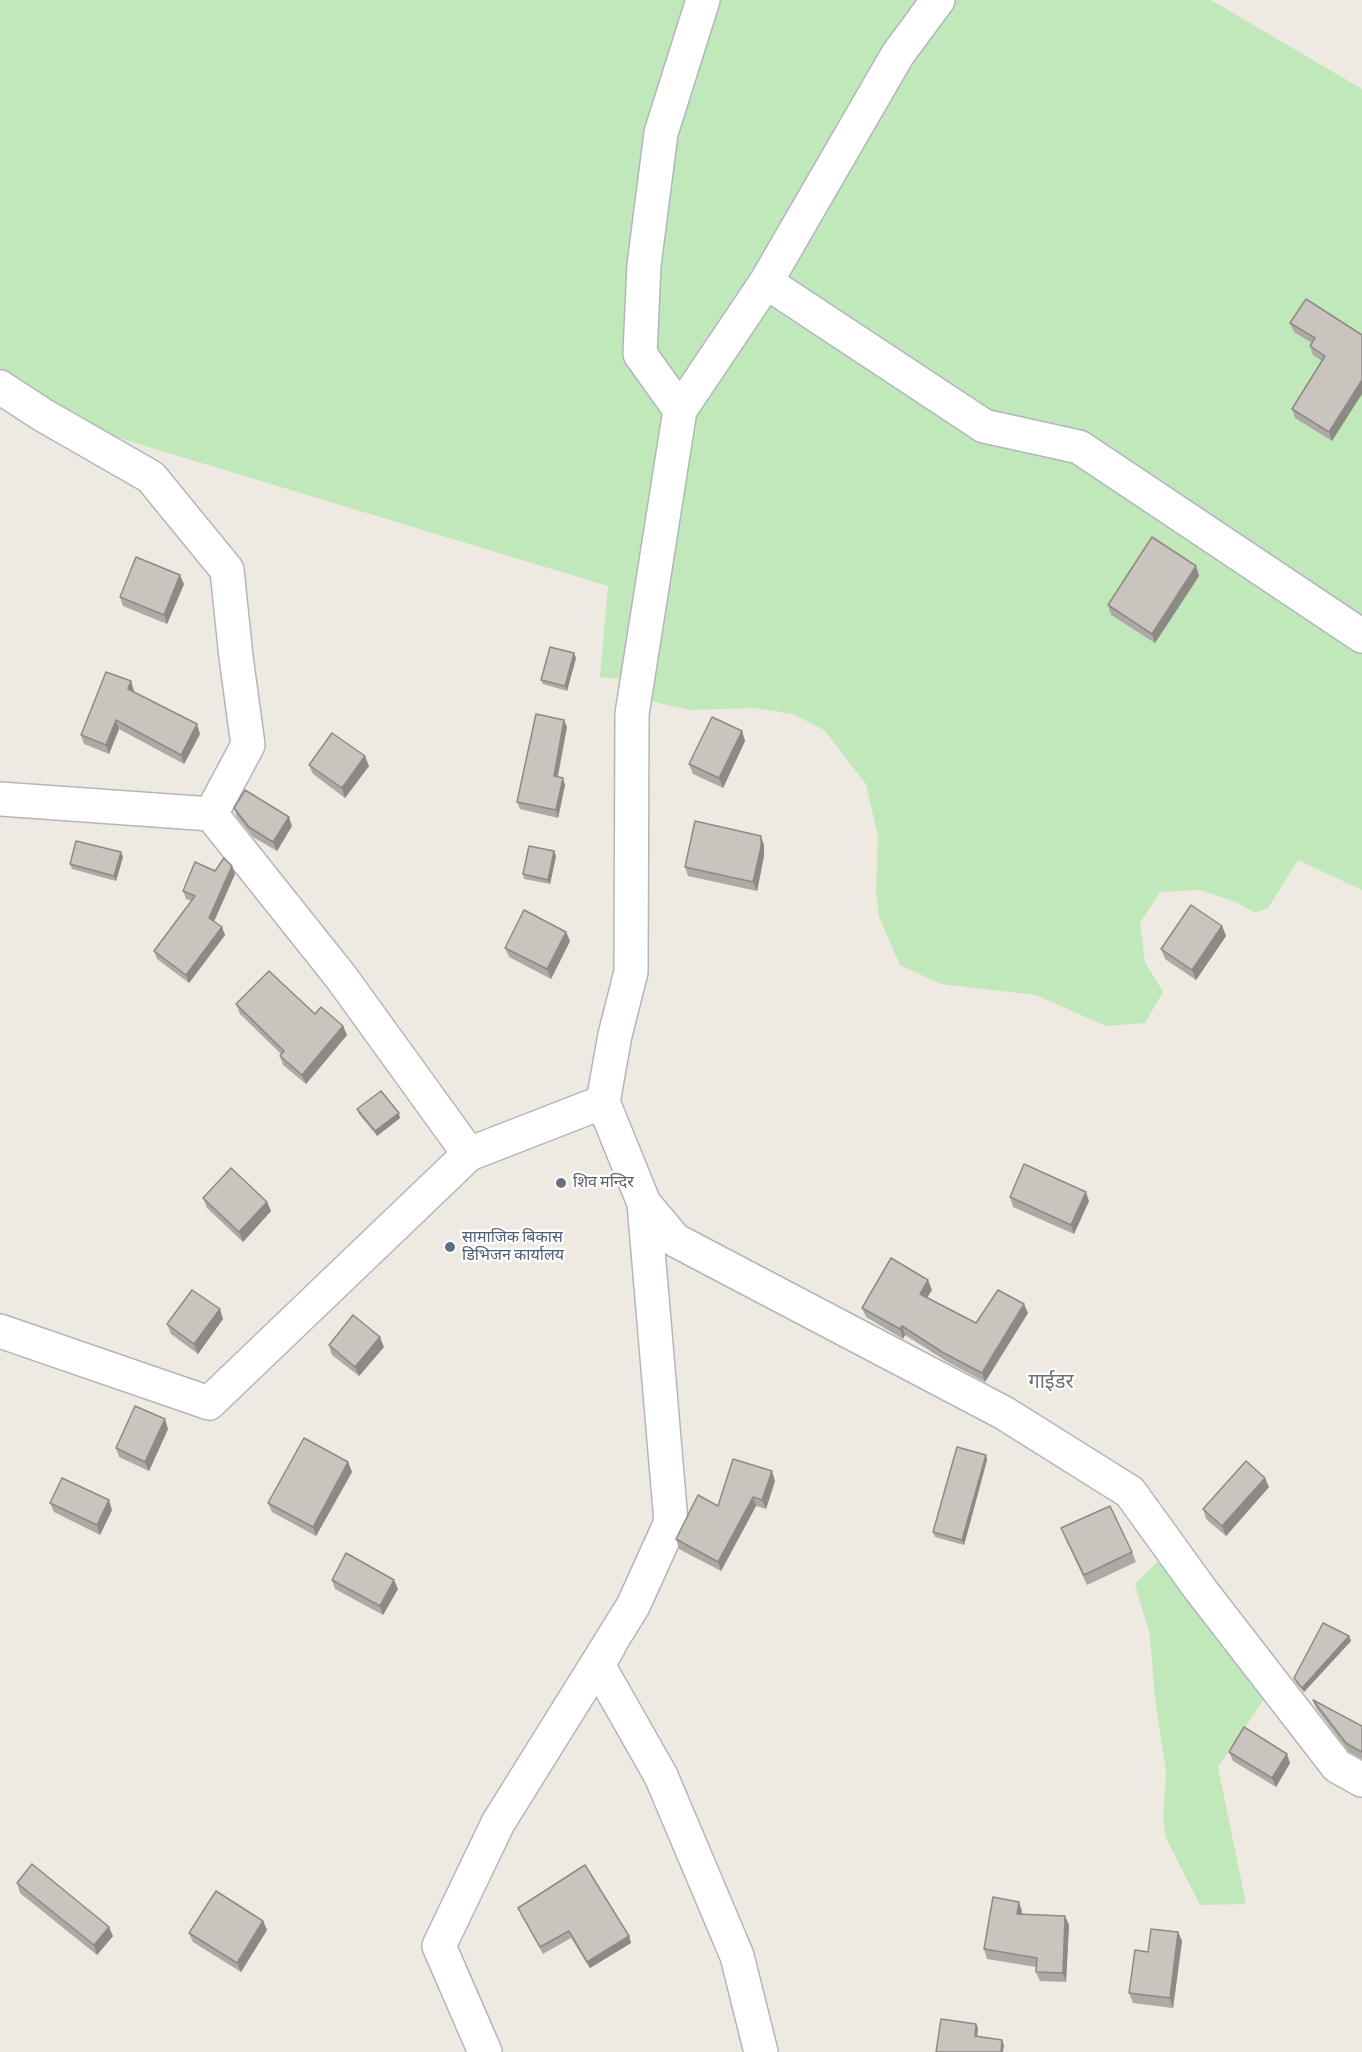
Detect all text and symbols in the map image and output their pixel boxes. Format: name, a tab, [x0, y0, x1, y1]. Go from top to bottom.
place label: शिव मन्दिर	[573, 1173, 634, 1193]
marker: शिव मन्दिर	[554, 1176, 568, 1190]
place label: सामाजिक बिकास डिभिजन कार्यालय	[462, 1228, 564, 1266]
marker: सामाजिक बिकास डिभिजन कार्यालय	[443, 1240, 457, 1254]
district label: गाईडर	[1028, 1370, 1074, 1394]

